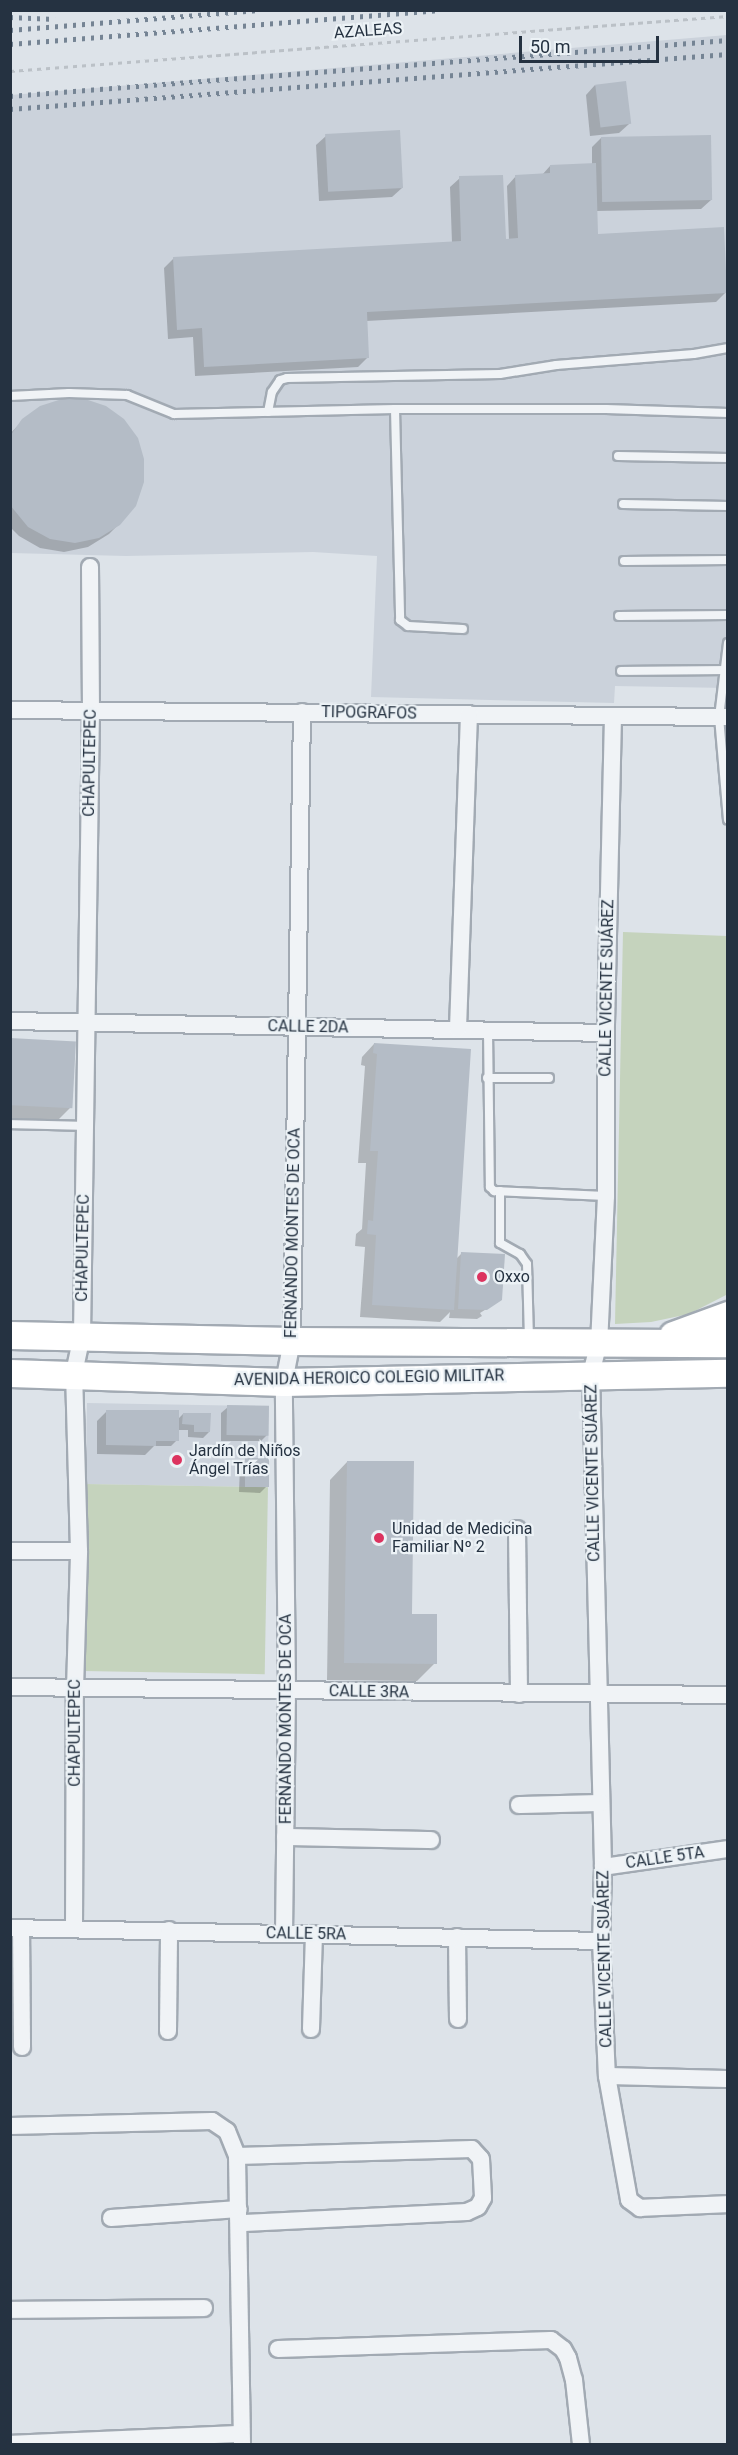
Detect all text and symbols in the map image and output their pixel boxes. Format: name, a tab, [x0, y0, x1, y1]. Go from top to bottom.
street label: AZALEAS	[333, 19, 403, 43]
scale bar	[522, 24, 662, 62]
text: 50 m	[530, 36, 570, 57]
street label: TIPOGRAFOS	[321, 703, 417, 723]
street label: CHAPULTEPEC	[79, 709, 101, 817]
street label: CALLE VICENTE SUÁREZ	[596, 899, 618, 1077]
street label: CALLE 2DA	[267, 1017, 349, 1037]
street label: FERNANDO MONTES DE OCA	[282, 1128, 304, 1338]
street label: CHAPULTEPEC	[72, 1194, 94, 1302]
place label: Oxxo	[494, 1267, 530, 1287]
marker: Oxxo	[475, 1270, 489, 1284]
street label: AVENIDA HEROICO COLEGIO MILITAR	[234, 1366, 504, 1390]
street label: CALLE VICENTE SUÁREZ	[582, 1384, 604, 1562]
place label: Jardín de Niños Ángel Trías	[189, 1441, 301, 1479]
marker: Jardín de Niños Ángel Trías	[170, 1453, 184, 1467]
place label: Unidad de Medicina Familiar Nº 2	[392, 1519, 532, 1557]
marker: Unidad de Medicina Familiar Nº 2	[370, 1529, 388, 1547]
street label: FERNANDO MONTES DE OCA	[276, 1614, 296, 1824]
street label: CHAPULTEPEC	[65, 1679, 85, 1787]
street label: CALLE 3RA	[329, 1682, 409, 1702]
street label: CALLE 5TA	[624, 1843, 706, 1873]
street label: CALLE VICENTE SUÁREZ	[594, 1870, 616, 2048]
street label: CALLE 5RA	[266, 1924, 346, 1944]

